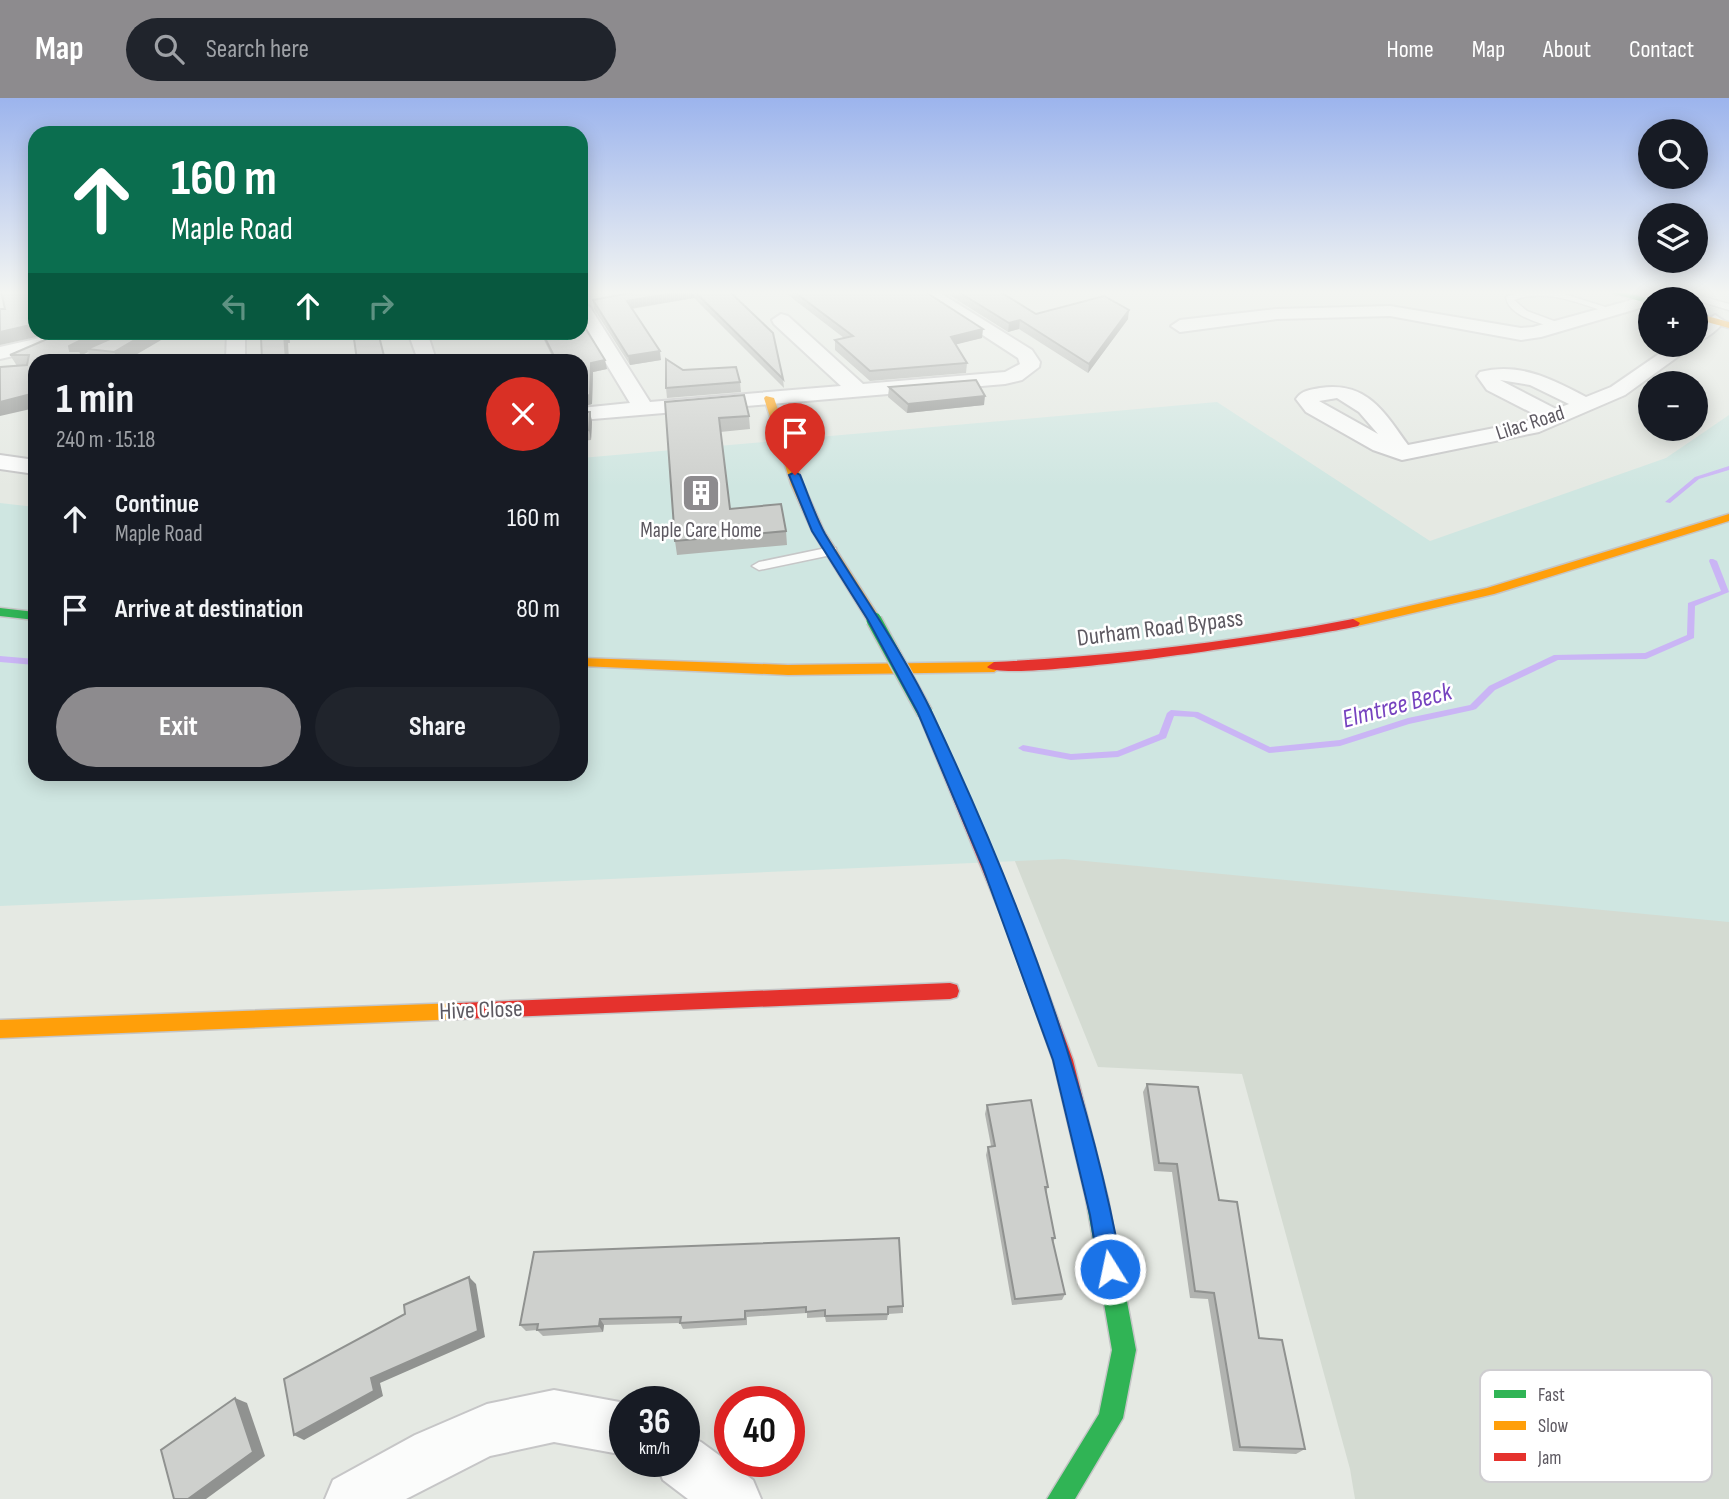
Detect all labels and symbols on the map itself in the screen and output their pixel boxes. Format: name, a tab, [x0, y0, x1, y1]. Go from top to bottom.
street label: Lilac Road	[1493, 400, 1567, 446]
pin	[765, 403, 825, 475]
building icon: Maple Care Home	[680, 472, 722, 514]
place label: Maple Care Home	[640, 518, 762, 543]
street label: Durham Road Bypass	[1075, 603, 1245, 653]
water label: Elmtree Beck	[1339, 676, 1456, 735]
street label: Hive Close	[439, 994, 523, 1026]
position arrow	[1073, 1232, 1147, 1306]
legend	[1480, 1370, 1712, 1482]
text: Fast	[1538, 1384, 1565, 1407]
speed limit sign: 40	[714, 1386, 805, 1477]
text: Slow	[1538, 1415, 1568, 1438]
text: Jam	[1537, 1447, 1561, 1470]

